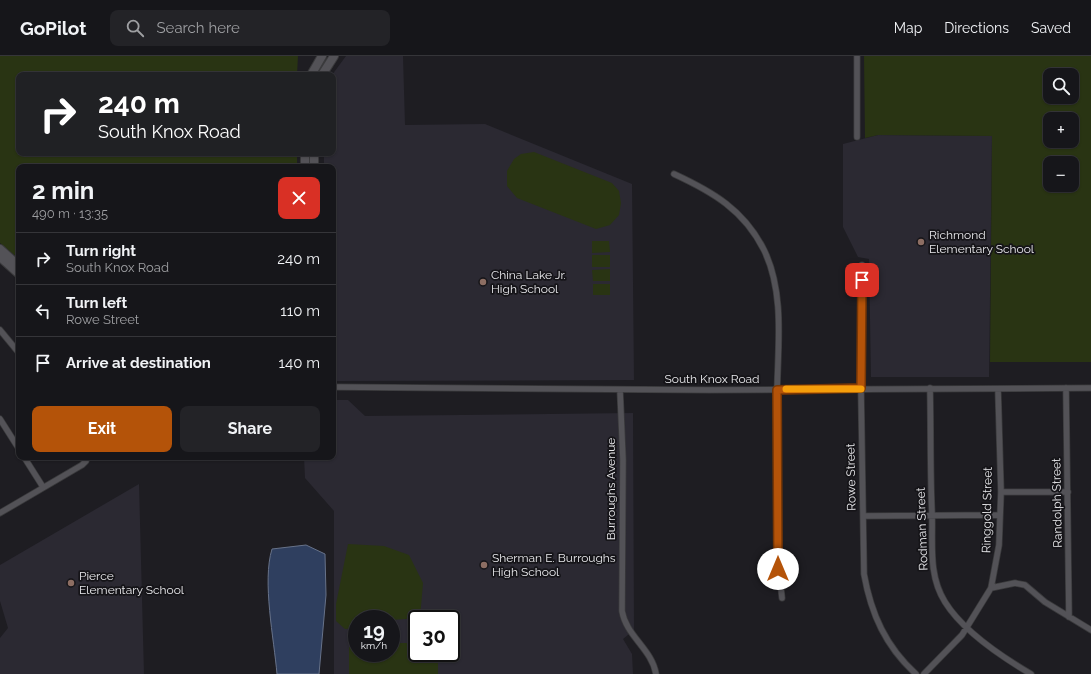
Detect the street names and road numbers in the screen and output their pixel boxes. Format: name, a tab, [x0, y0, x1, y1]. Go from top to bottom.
street label: South Knox Road	[664, 372, 760, 386]
street label: Burroughs Avenue	[604, 438, 618, 540]
street label: Rowe Street	[843, 443, 859, 511]
street label: Randolph Street	[1049, 458, 1065, 548]
street label: Ringgold Street	[979, 467, 995, 553]
street label: Rodman Street	[914, 487, 930, 571]

